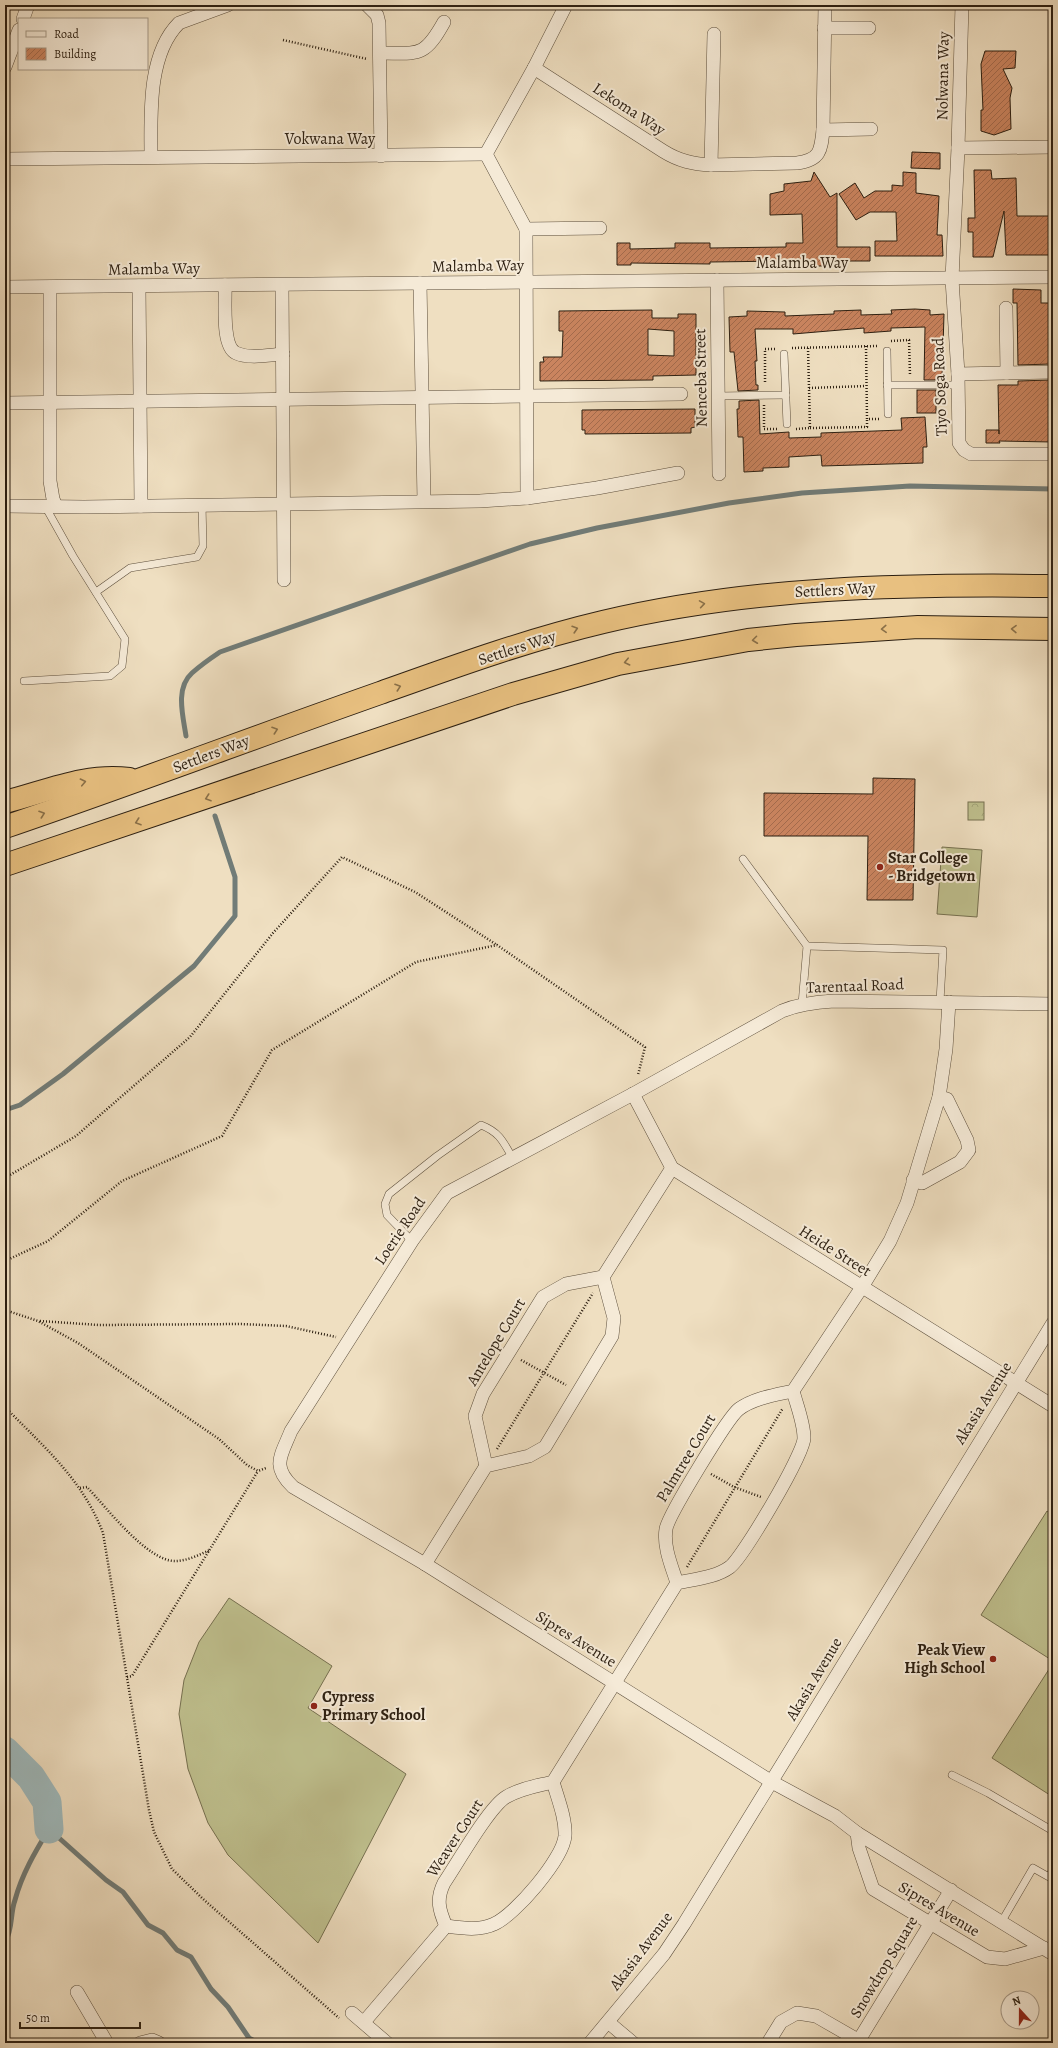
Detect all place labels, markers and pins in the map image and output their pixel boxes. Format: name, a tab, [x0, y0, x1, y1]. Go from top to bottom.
place label: Star College - Bridgetown	[888, 847, 976, 887]
marker: Star College - Bridgetown	[875, 862, 885, 872]
place label: Peak View High School	[904, 1639, 986, 1679]
marker: Peak View High School	[988, 1654, 998, 1664]
place label: Cypress Primary School	[322, 1686, 426, 1726]
marker: Cypress Primary School	[309, 1701, 319, 1711]

